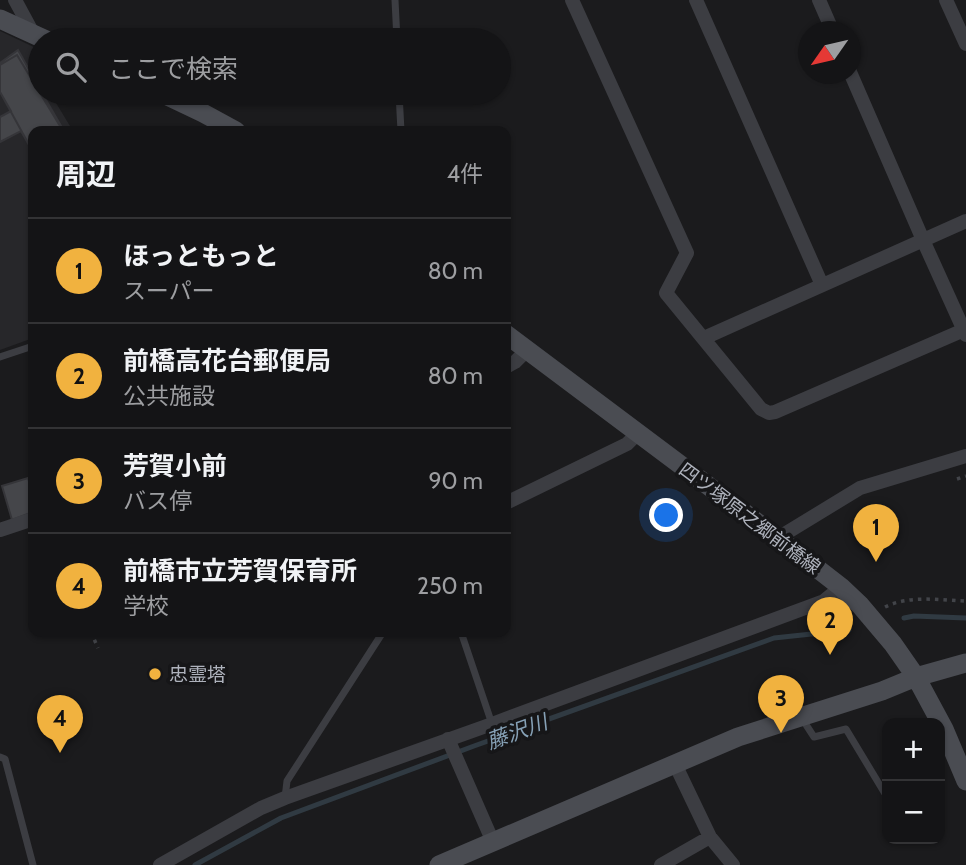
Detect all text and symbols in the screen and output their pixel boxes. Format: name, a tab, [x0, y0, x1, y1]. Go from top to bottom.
north arrow	[798, 21, 861, 84]
search box	[28, 28, 511, 105]
icon: search	[52, 48, 90, 86]
text: ここで検索	[108, 53, 238, 85]
text: 周辺	[56, 156, 116, 193]
text: 4件	[447, 160, 483, 188]
text: ほっともっと	[123, 240, 279, 272]
text: 1	[75, 257, 83, 285]
text: 80 m	[428, 257, 483, 285]
text: スーパー	[123, 277, 215, 305]
text: 前橋高花台郵便局	[123, 345, 331, 377]
text: 2	[73, 362, 85, 390]
text: 80 m	[428, 362, 483, 390]
text: 公共施設	[123, 382, 215, 410]
text: 芳賀小前	[123, 450, 227, 482]
street label: 四ツ塚原之郷前橋線	[674, 458, 825, 579]
text: 3	[73, 467, 85, 495]
text: 90 m	[429, 467, 483, 495]
text: バス停	[123, 487, 192, 515]
your location	[649, 498, 683, 532]
pin: 1	[853, 504, 899, 562]
text: 前橋市立芳賀保育所	[123, 555, 357, 587]
text: 4	[72, 572, 86, 600]
text: 250 m	[417, 572, 483, 600]
text: 学校	[123, 592, 169, 620]
pin: 2	[807, 597, 853, 655]
place label: 忠霊塔	[169, 663, 226, 686]
marker: 忠霊塔	[147, 666, 163, 682]
pin: 3	[758, 675, 804, 733]
pin: 4	[37, 695, 83, 753]
water label: 藤沢川	[483, 708, 553, 754]
map controls	[882, 718, 945, 844]
button: +	[882, 718, 945, 781]
button: −	[882, 781, 945, 844]

